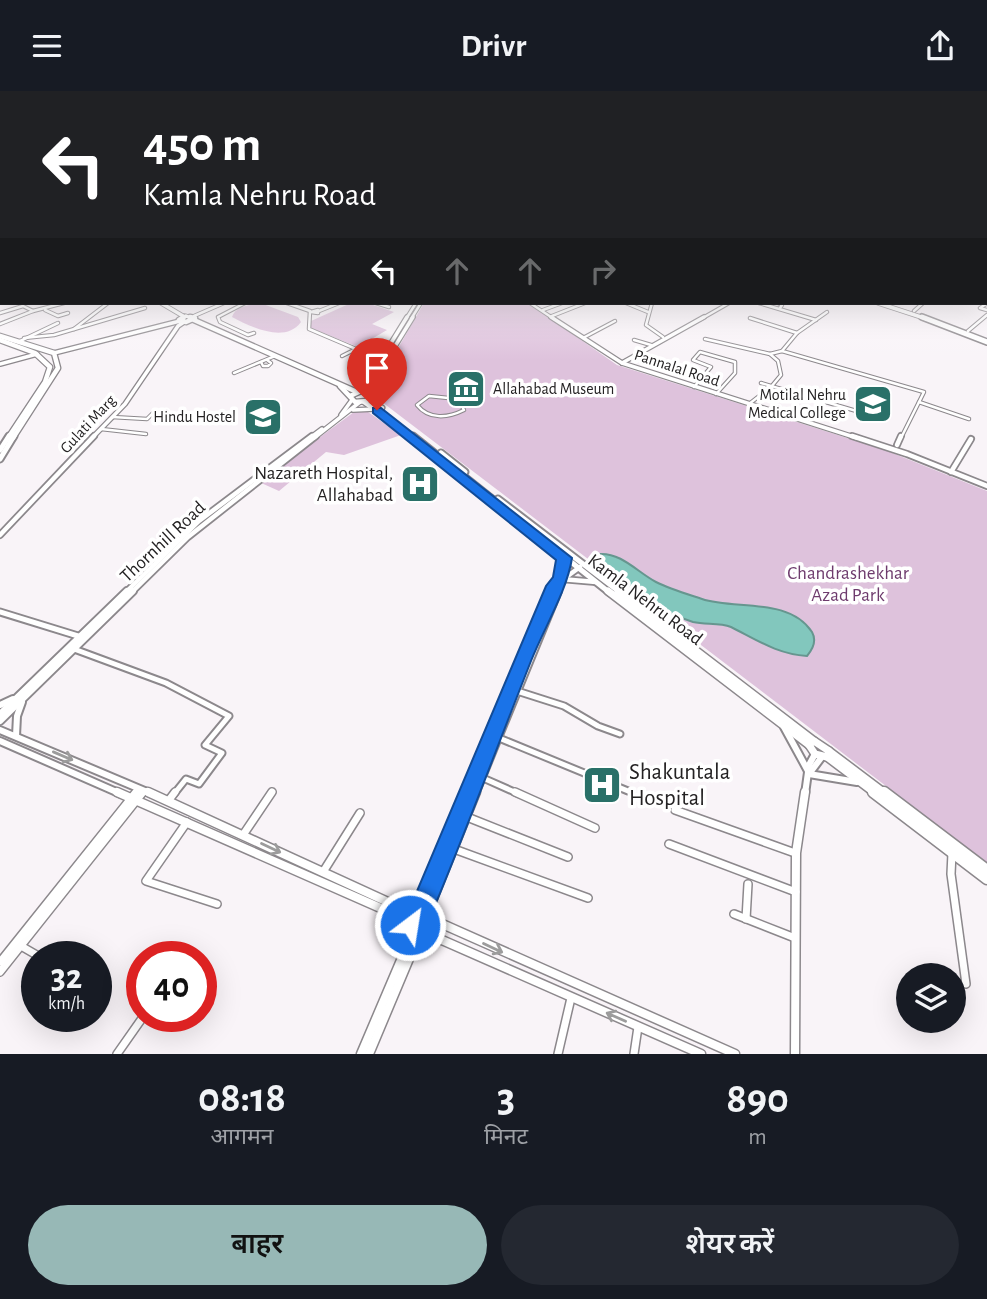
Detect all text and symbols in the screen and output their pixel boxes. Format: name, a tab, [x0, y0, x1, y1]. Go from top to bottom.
icon: menu	[28, 27, 66, 65]
icon: share	[921, 27, 959, 65]
text: Drivr	[461, 30, 526, 62]
icon: left	[28, 119, 119, 210]
text: 450 m	[143, 121, 261, 170]
text: Kamla Nehru Road	[143, 179, 376, 211]
icon: left	[365, 252, 403, 290]
icon: ahead	[438, 252, 476, 290]
icon: ahead	[511, 252, 549, 290]
icon: right	[584, 252, 622, 290]
pin	[347, 338, 407, 410]
street label: Pannalal Road	[632, 347, 722, 389]
icon: arrive	[358, 349, 396, 387]
museum icon: Allahabad Museum	[445, 368, 487, 410]
place label: Allahabad Museum	[493, 381, 614, 397]
school or university icon: Motilal Nehru Medical College	[852, 383, 894, 425]
place label: Motilal Nehru Medical College	[748, 387, 846, 421]
street label: Gulati Marg	[57, 392, 119, 456]
school or university icon: Hindu Hostel	[242, 396, 284, 438]
place label: Hindu Hostel	[153, 409, 236, 425]
hospital icon: Nazareth Hospital, Allahabad	[399, 463, 441, 505]
place label: Nazareth Hospital, Allahabad	[254, 464, 393, 505]
street label: Thornhill Road	[117, 498, 209, 586]
street label: Kamla Nehru Road	[584, 551, 706, 649]
park label: Chandrashekhar Azad Park	[787, 564, 909, 605]
one-way arrow	[52, 750, 73, 763]
place label: Shakuntala Hospital	[629, 761, 730, 810]
hospital icon: Shakuntala Hospital	[581, 764, 623, 806]
one-way arrow	[260, 842, 281, 855]
position arrow	[373, 888, 447, 962]
speed limit sign: 40	[126, 941, 217, 1032]
one-way arrow	[482, 941, 503, 955]
text: 32	[51, 960, 82, 995]
map controls	[896, 963, 966, 1033]
button: layers	[896, 963, 966, 1033]
text: km/h	[48, 995, 85, 1013]
one-way arrow	[606, 1010, 627, 1023]
text: 08:18	[198, 1077, 286, 1119]
text: 3	[497, 1077, 515, 1119]
text: 890	[726, 1078, 789, 1120]
text: आगमन	[211, 1126, 274, 1149]
text: मिनट	[484, 1126, 528, 1149]
text: m	[748, 1126, 767, 1149]
button: बाहर	[28, 1205, 487, 1285]
button: शेयर करें	[501, 1205, 959, 1285]

